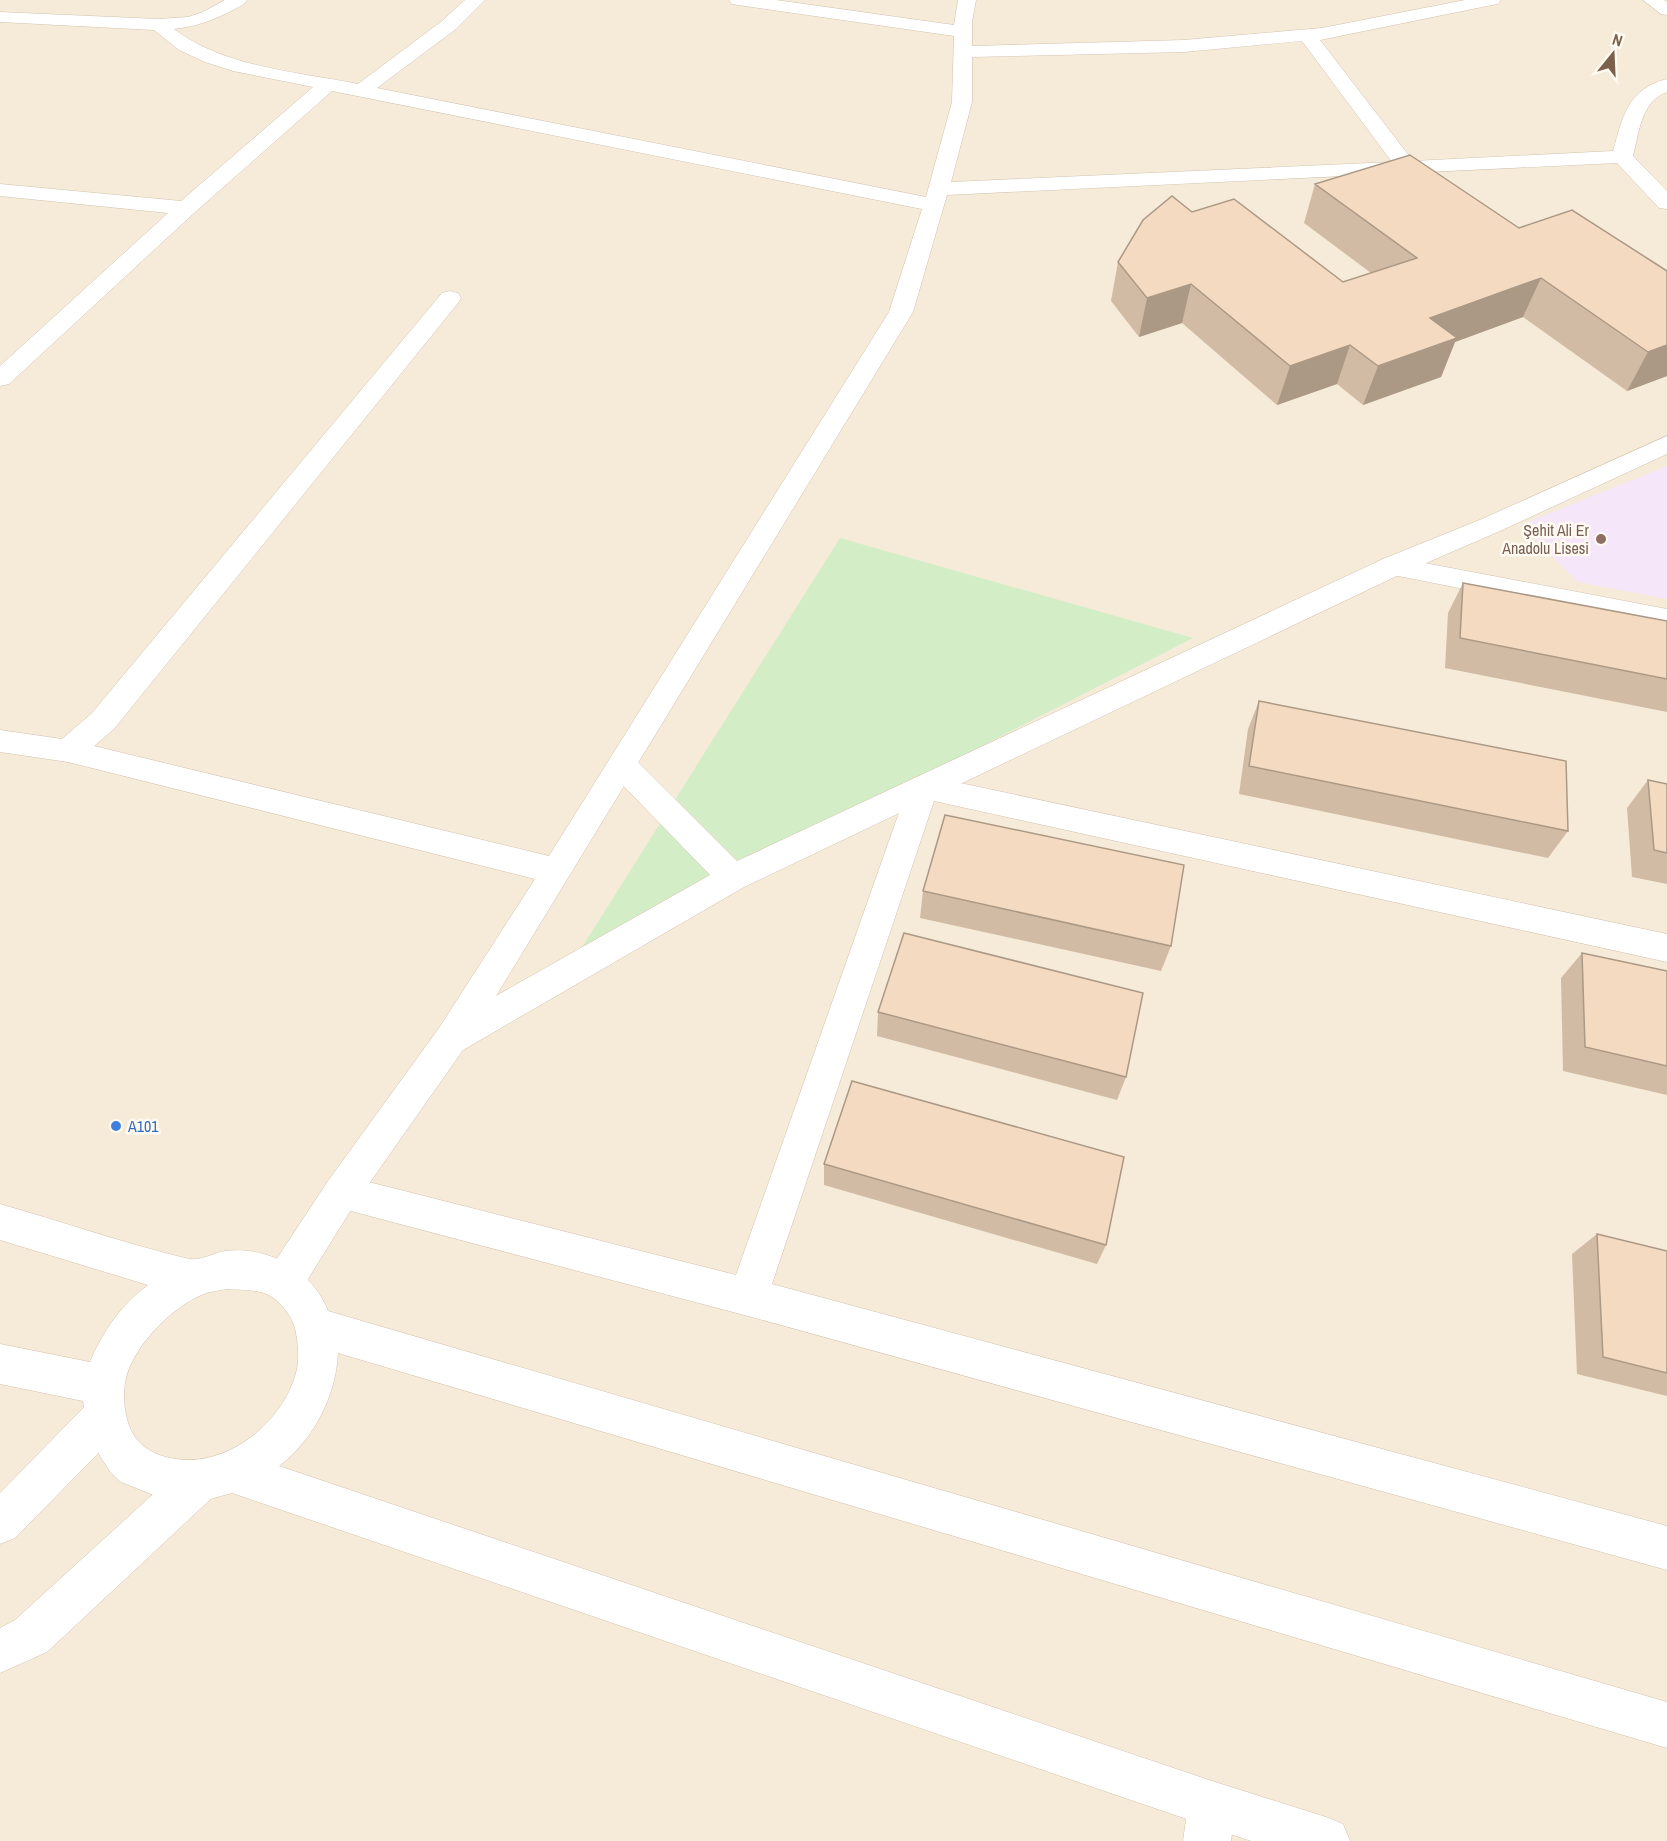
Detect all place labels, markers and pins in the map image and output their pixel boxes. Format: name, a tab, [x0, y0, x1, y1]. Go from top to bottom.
place label: Şehit Ali Er Anadolu Lisesi	[1501, 519, 1590, 559]
marker: Şehit Ali Er Anadolu Lisesi	[1594, 532, 1608, 546]
place label: A101	[127, 1115, 159, 1137]
marker: A101	[109, 1119, 123, 1133]

